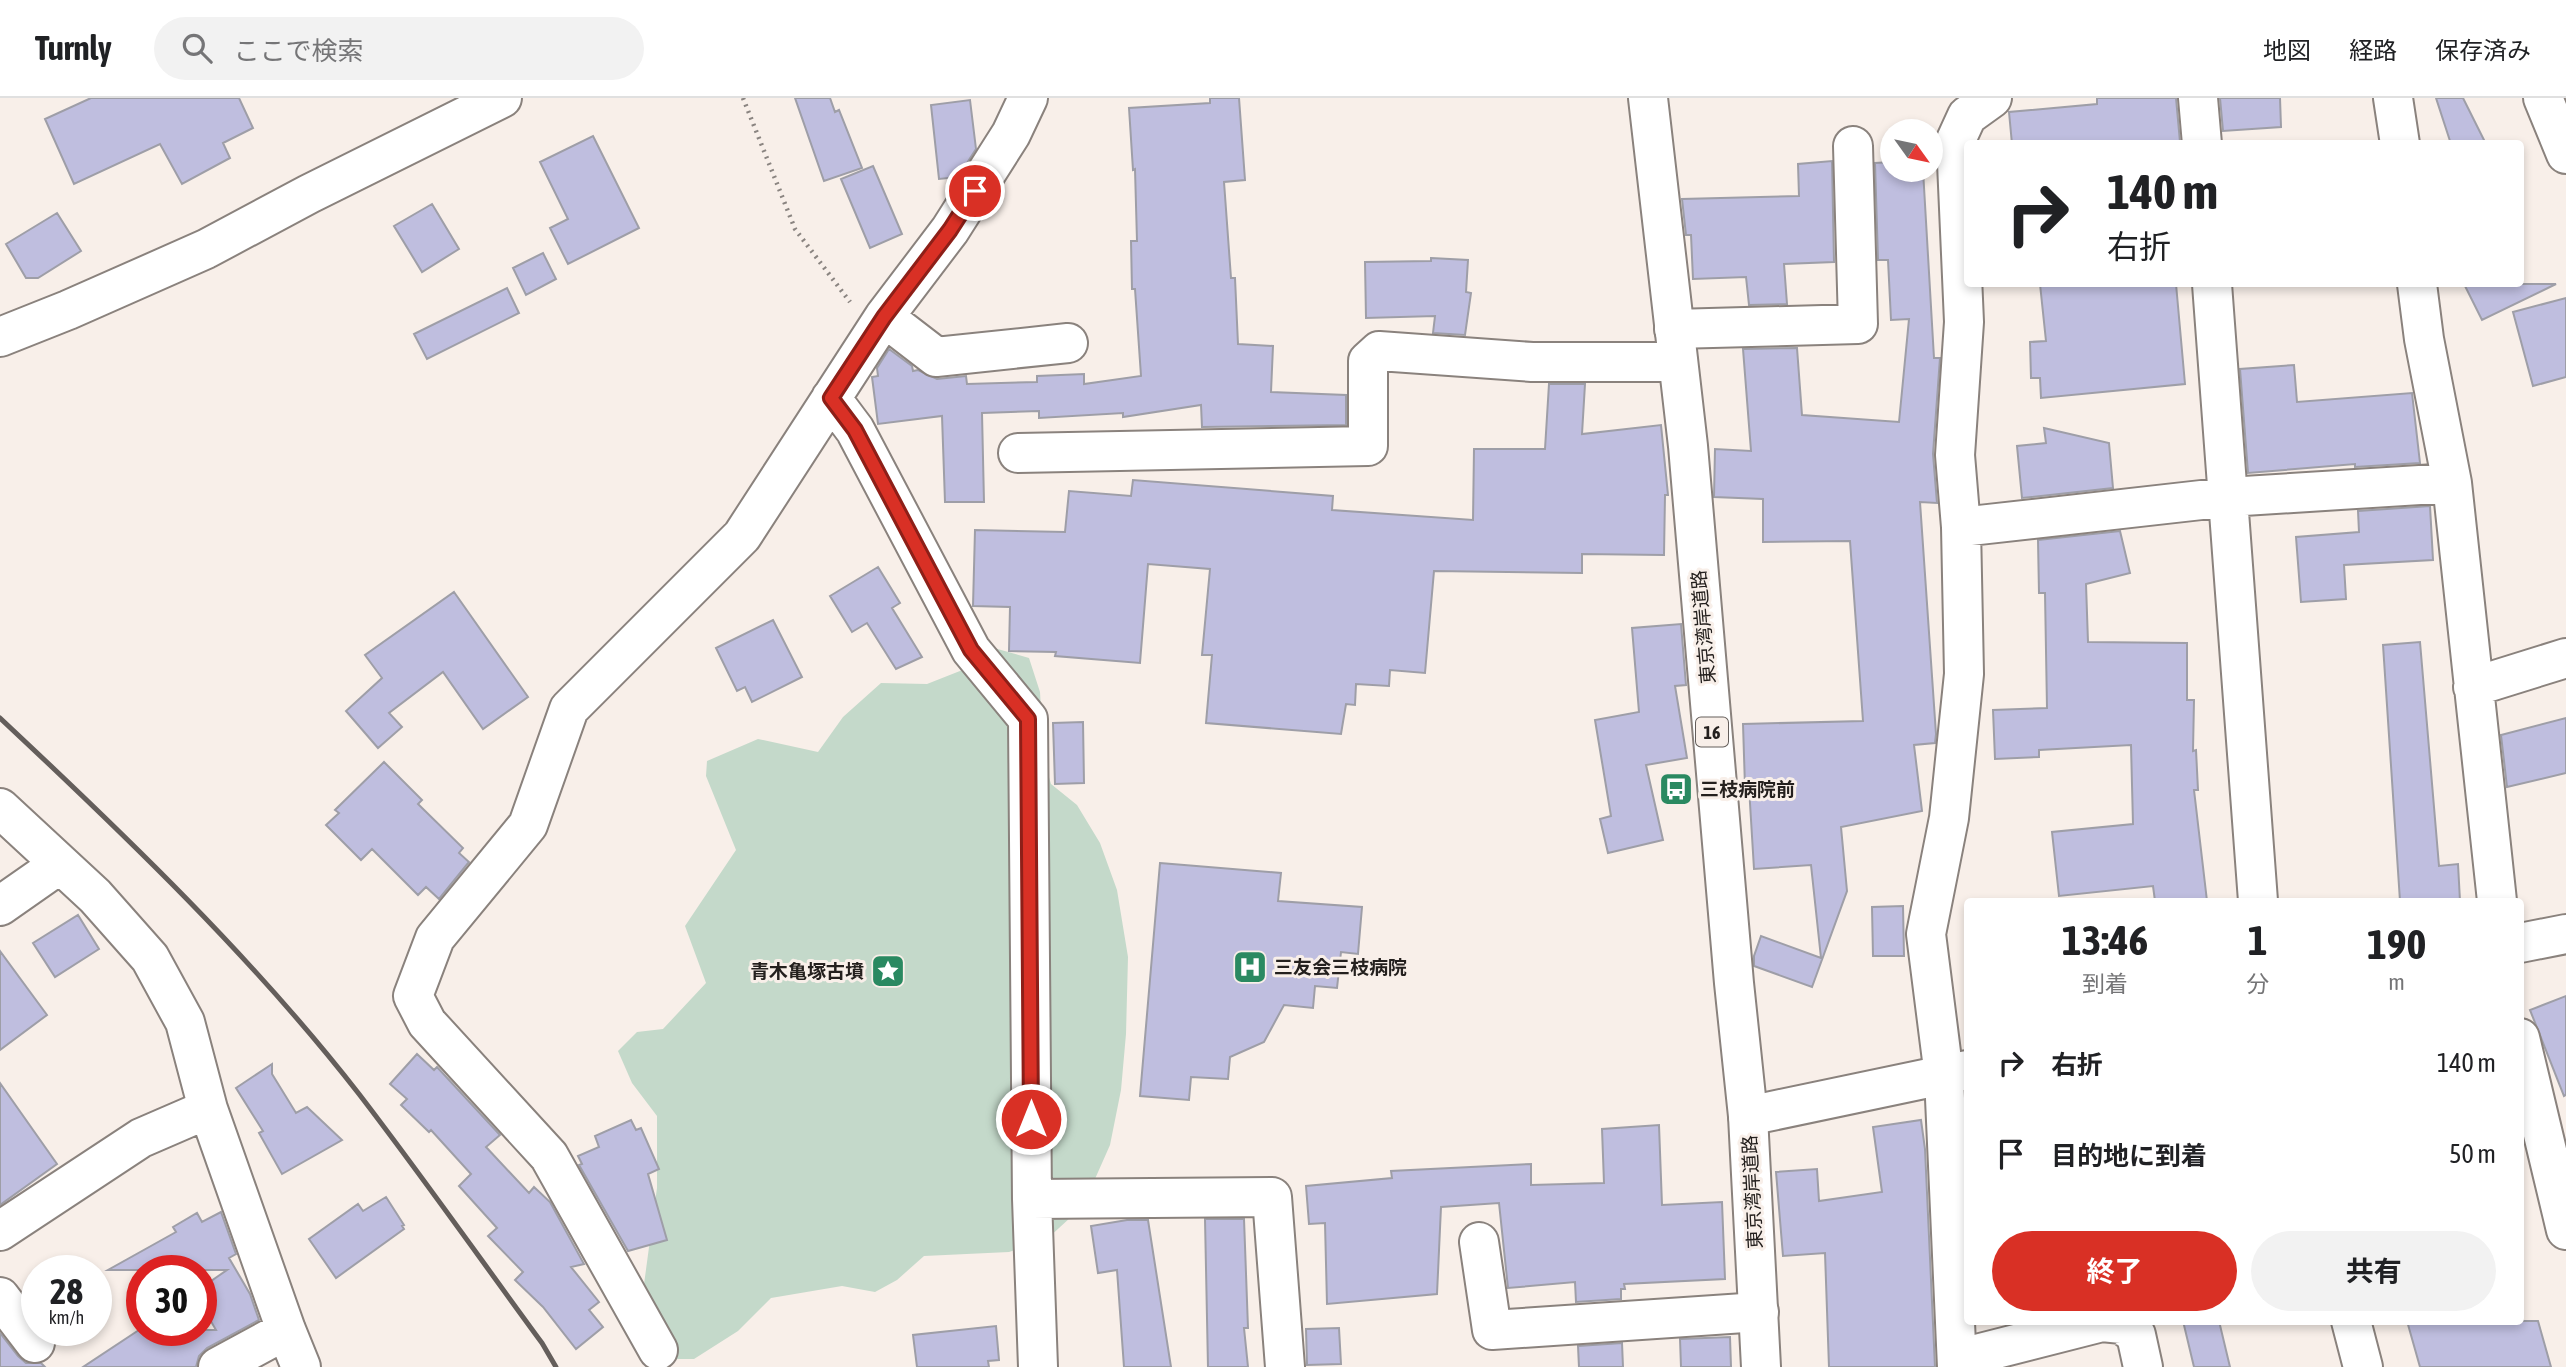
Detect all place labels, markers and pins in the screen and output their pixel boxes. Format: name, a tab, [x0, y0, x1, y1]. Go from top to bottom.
pin	[945, 161, 1005, 221]
bus stop icon: 三枝病院前	[1657, 770, 1695, 808]
place label: 三枝病院前	[1700, 778, 1795, 800]
hospital icon: 三友会三枝病院	[1231, 948, 1269, 986]
place icon: 青木亀塚古墳	[869, 952, 907, 990]
place label: 三友会三枝病院	[1274, 956, 1407, 978]
place label: 青木亀塚古墳	[750, 960, 864, 982]

